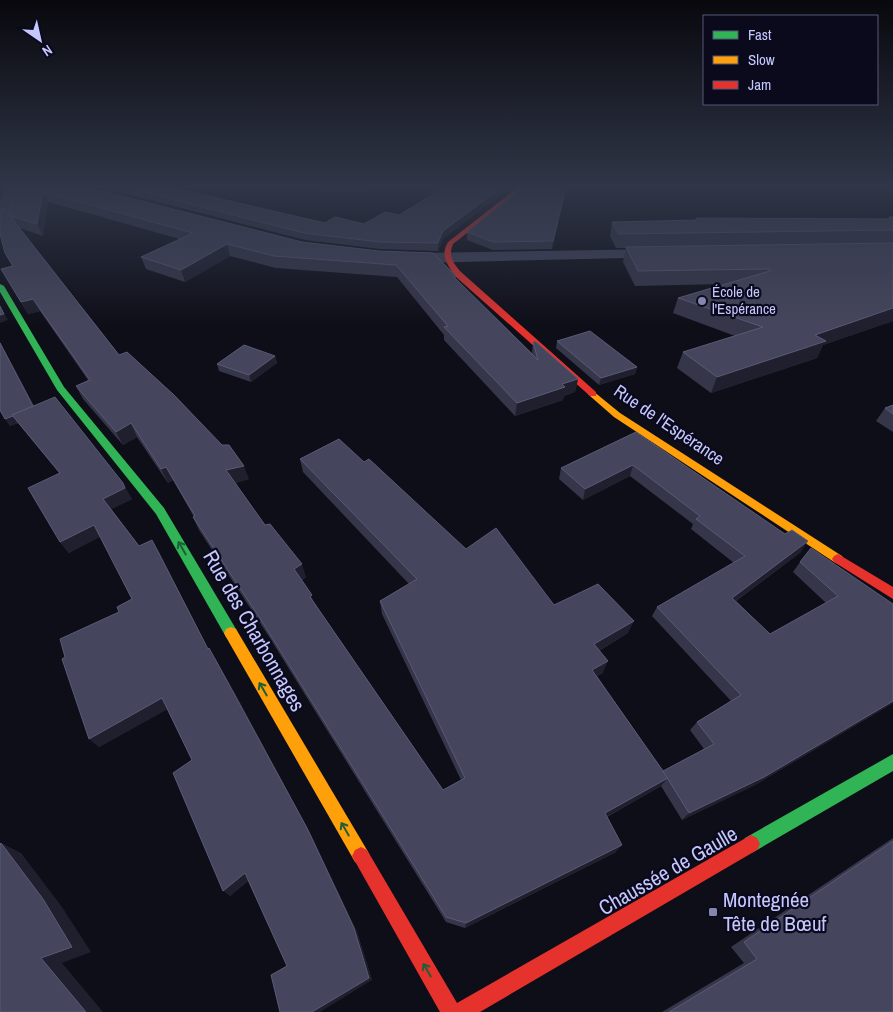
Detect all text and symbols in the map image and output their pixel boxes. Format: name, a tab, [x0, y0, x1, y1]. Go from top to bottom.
north arrow	[15, 15, 65, 65]
legend	[703, 15, 878, 105]
text: Fast	[748, 24, 772, 45]
text: N	[39, 41, 56, 61]
text: Slow	[748, 49, 775, 70]
text: Jam	[748, 74, 771, 95]
place label: École de l'Espérance	[712, 281, 776, 319]
marker: École de l'Espérance	[696, 295, 708, 307]
street label: Rue de l'Espérance	[609, 378, 729, 471]
one-way arrow	[176, 542, 186, 556]
street label: Rue des Charbonnages	[196, 545, 312, 717]
one-way arrow	[258, 682, 268, 697]
street label: Chaussée de Gaulle	[593, 819, 743, 922]
one-way arrow	[340, 823, 350, 837]
place label: Montegnée Tête de Bœuf	[723, 885, 827, 938]
marker: Montegnée Tête de Bœuf	[707, 906, 719, 918]
one-way arrow	[421, 963, 431, 977]

